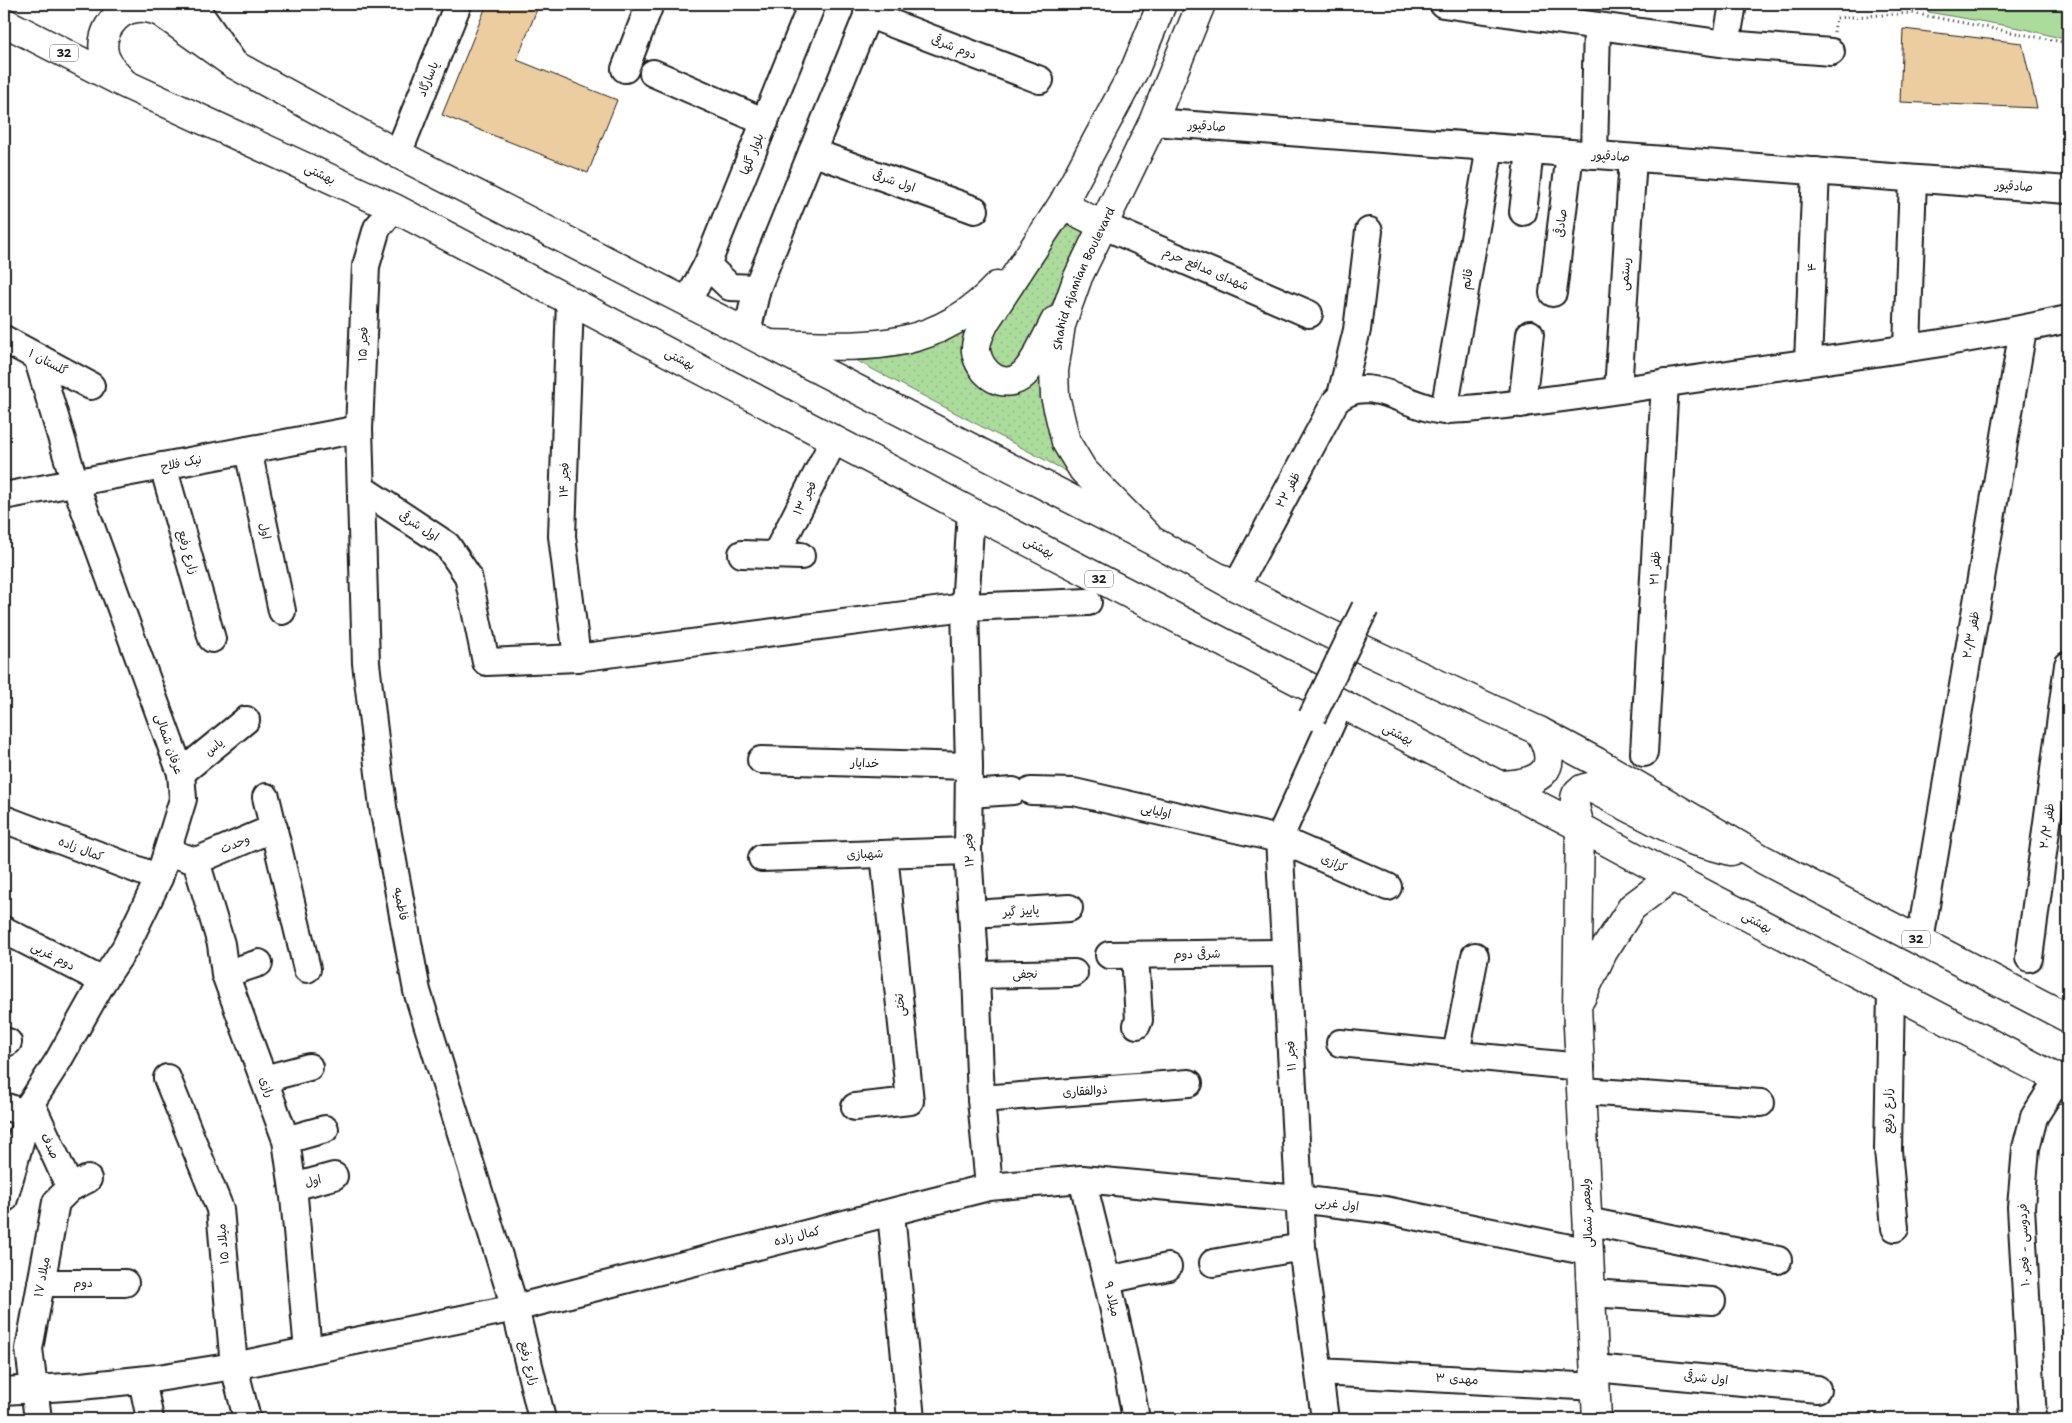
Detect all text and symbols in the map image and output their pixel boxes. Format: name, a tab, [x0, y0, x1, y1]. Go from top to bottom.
street label: دوم شرقی	[929, 31, 979, 64]
road number: 32	[50, 44, 78, 62]
street label: پاسارگاد	[414, 59, 442, 99]
street label: صادقپور	[1186, 117, 1227, 135]
street label: بلوار گلها	[736, 131, 768, 177]
street label: صادقپور	[1590, 147, 1631, 165]
street label: بهشتی	[302, 160, 338, 188]
street label: اول شرقی	[870, 166, 918, 196]
street label: صادقپور	[1993, 177, 2034, 195]
street label: Shahid Ajamian Boulevard	[1049, 204, 1119, 351]
street label: صادقی	[1551, 208, 1571, 238]
street label: شهدای مدافع حرم	[1160, 244, 1251, 295]
street label: رستمی	[1616, 257, 1634, 291]
street label: ۴	[1804, 262, 1820, 272]
street label: قائم	[1457, 267, 1478, 291]
street label: فجر ۱۵	[354, 326, 372, 362]
street label: بهشتی	[662, 344, 698, 374]
street label: گلستان ۱	[26, 345, 70, 379]
street label: نیک فلاح	[159, 451, 203, 476]
street label: فجر ۱۴	[555, 462, 573, 498]
street label: ظفر ۲۲	[1272, 469, 1304, 511]
street label: فجر ۱۳	[790, 478, 820, 518]
street label: اول شرقی	[396, 507, 442, 545]
street label: اول	[255, 521, 275, 541]
street label: زارع رفیع	[173, 528, 202, 576]
street label: بهشتی	[1021, 533, 1057, 561]
street label: ظفر ۲۱	[1646, 550, 1664, 586]
road number: 32	[1085, 570, 1113, 588]
street label: ظفر ۲۰/۳	[1959, 610, 1983, 660]
street label: عرفان شمالی	[151, 711, 187, 777]
street label: بهشتی	[1380, 720, 1416, 748]
street label: یاس	[201, 734, 227, 760]
street label: خدایار	[849, 754, 880, 771]
street label: اولیایی	[1139, 800, 1173, 822]
street label: ظفر ۲۰/۲	[2036, 802, 2058, 850]
street label: وحدت	[218, 831, 252, 857]
street label: کمال زاده	[56, 833, 106, 865]
street label: فجر ۱۲	[960, 833, 978, 867]
street label: شهبازی	[846, 845, 884, 863]
street label: کزازی	[1319, 850, 1349, 876]
street label: فاطمیه	[390, 886, 412, 922]
street label: پاییز گیر	[1001, 902, 1040, 920]
street label: بهشتی	[1739, 907, 1775, 937]
road number: 32	[1902, 931, 1930, 948]
street label: دوم غربی	[28, 938, 78, 975]
street label: شرقی دوم	[1173, 946, 1221, 963]
street label: نجفی	[1012, 966, 1038, 982]
street label: تختی	[891, 992, 909, 1017]
street label: فجر ۱۱	[1282, 1040, 1300, 1072]
street label: رازی	[256, 1074, 278, 1100]
street label: ذوالفقاری	[1062, 1081, 1108, 1101]
street label: زارع رفیع	[1880, 1088, 1897, 1134]
street label: صدف	[37, 1130, 63, 1162]
street label: اول	[303, 1171, 323, 1191]
street label: ولیعصر شمالی	[1577, 1178, 1597, 1248]
street label: اول غربی	[1314, 1193, 1360, 1215]
street label: فردوسی - فجر ۱۰	[2015, 1203, 2033, 1287]
street label: میلاد ۱۵	[213, 1223, 233, 1265]
street label: کمال زاده	[772, 1223, 822, 1249]
street label: میلاد ۱۷	[30, 1255, 54, 1299]
street label: دوم	[73, 1275, 93, 1292]
street label: میلاد ۹	[1100, 1280, 1124, 1318]
street label: زارع رفیع	[515, 1339, 542, 1387]
street label: اول شرقی	[1683, 1368, 1729, 1388]
street label: مهدی ۳	[1435, 1370, 1479, 1388]

